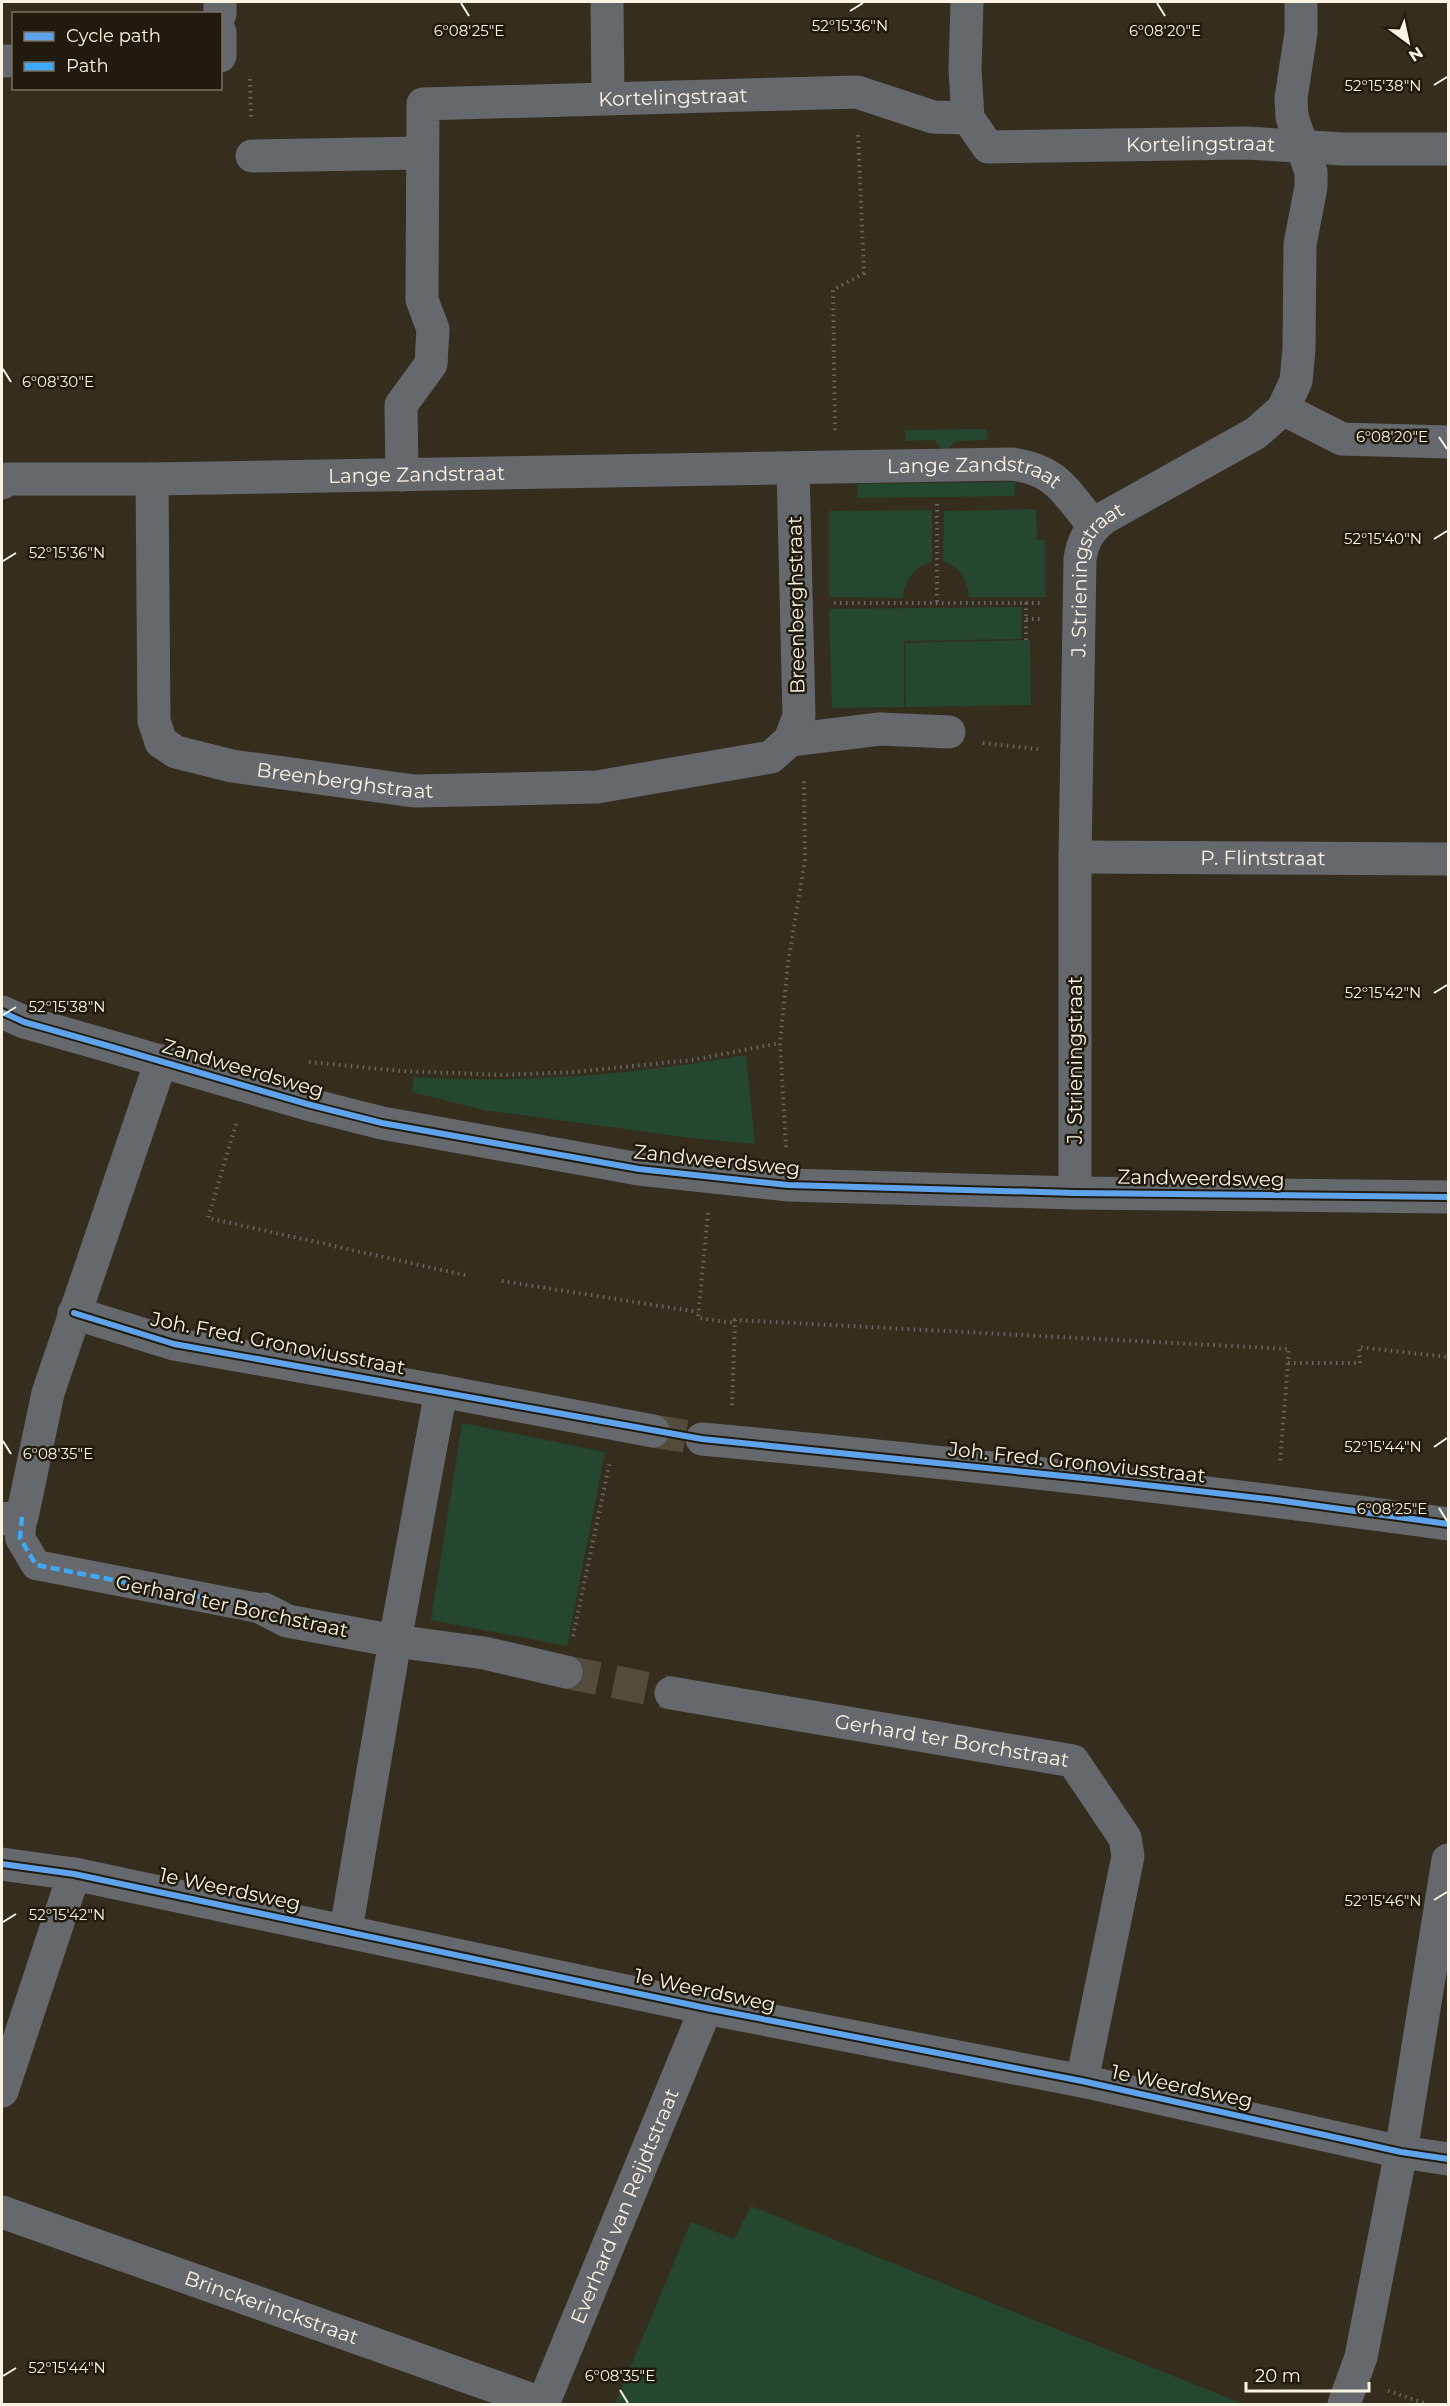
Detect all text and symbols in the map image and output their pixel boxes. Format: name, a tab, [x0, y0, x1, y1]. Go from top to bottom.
legend	[12, 12, 222, 90]
north arrow	[1378, 12, 1438, 72]
text: 52°15'36"N	[812, 16, 888, 35]
text: 6°08'25"E	[434, 21, 504, 40]
text: 6°08'20"E	[1129, 21, 1201, 40]
text: Cycle path	[66, 25, 161, 47]
text: N	[1405, 43, 1426, 66]
text: Path	[66, 55, 109, 77]
text: 52°15'38"N	[1345, 76, 1421, 95]
street label: Kortelingstraat	[598, 83, 748, 111]
street label: Kortelingstraat	[1126, 131, 1276, 157]
text: 6°08'30"E	[22, 372, 94, 391]
text: 6°08'20"E	[1356, 427, 1428, 446]
street label: Lange Zandstraat	[887, 452, 1067, 493]
street label: Lange Zandstraat	[328, 461, 505, 488]
street label: J. Strieningstraat	[1066, 497, 1128, 658]
street label: Breenberghstraat	[782, 516, 810, 694]
text: 52°15'40"N	[1344, 529, 1422, 548]
text: 52°15'36"N	[29, 543, 105, 562]
street label: Breenberghstraat	[255, 758, 434, 803]
street label: P. Flintstraat	[1200, 846, 1326, 870]
street label: J. Strieningstraat	[1063, 976, 1087, 1145]
text: 52°15'42"N	[1345, 983, 1421, 1002]
text: 52°15'38"N	[29, 997, 105, 1016]
street label: Zandweerdsweg	[159, 1033, 327, 1103]
street label: Zandweerdsweg	[633, 1139, 801, 1181]
street label: Zandweerdsweg	[1117, 1165, 1285, 1191]
street label: Joh. Fred. Gronoviusstraat	[148, 1306, 407, 1379]
street label: Joh. Fred. Gronoviusstraat	[946, 1436, 1207, 1487]
text: 52°15'44"N	[1344, 1437, 1422, 1456]
text: 6°08'35"E	[23, 1444, 93, 1463]
text: 6°08'25"E	[1357, 1499, 1427, 1518]
street label: Gerhard ter Borchstraat	[113, 1570, 351, 1642]
street label: Gerhard ter Borchstraat	[833, 1709, 1071, 1772]
street label: 1e Weerdsweg	[157, 1862, 303, 1916]
text: 52°15'46"N	[1345, 1891, 1421, 1910]
text: 52°15'42"N	[29, 1905, 105, 1924]
street label: 1e Weerdsweg	[632, 1963, 778, 2017]
street label: 1e Weerdsweg	[1109, 2059, 1255, 2113]
street label: Everhard van Reijdtstraat	[565, 2085, 684, 2327]
street label: Brinckerinckstraat	[181, 2266, 362, 2349]
scale bar	[1246, 2355, 1369, 2393]
text: 52°15'44"N	[28, 2358, 106, 2377]
text: 20 m	[1255, 2365, 1301, 2387]
text: 6°08'35"E	[585, 2366, 655, 2385]

